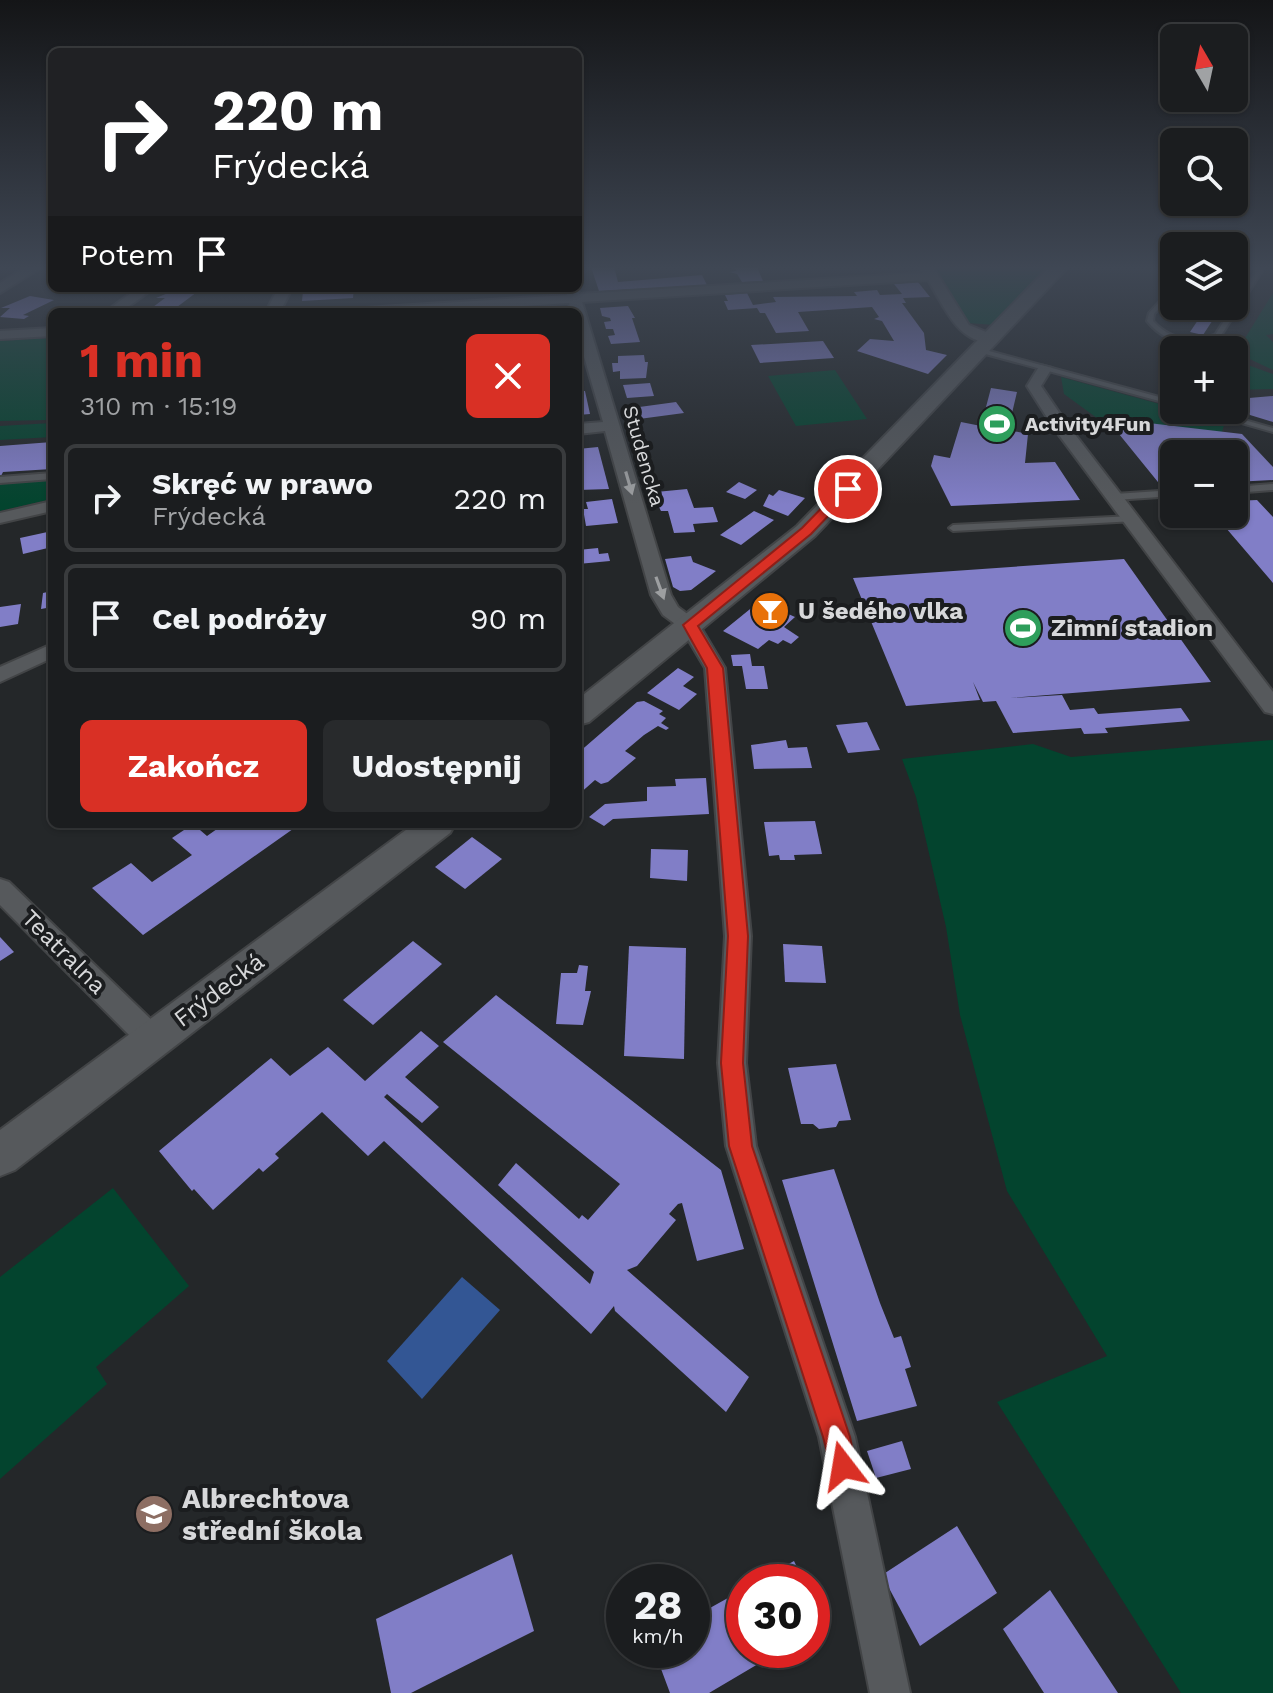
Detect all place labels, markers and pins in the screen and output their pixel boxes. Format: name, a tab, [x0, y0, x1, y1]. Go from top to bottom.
sports icon: Activity4Fun	[976, 403, 1018, 445]
place label: Activity4Fun	[1025, 412, 1151, 436]
pin	[814, 455, 882, 523]
bar icon: U šedého vlka	[749, 590, 791, 632]
place label: U šedého vlka	[798, 597, 963, 625]
sports icon: Zimní stadion	[1002, 607, 1044, 649]
place label: Zimní stadion	[1051, 614, 1213, 642]
place label: Albrechtova střední škola	[182, 1482, 363, 1547]
school or university icon: Albrechtova střední škola	[133, 1493, 175, 1535]

